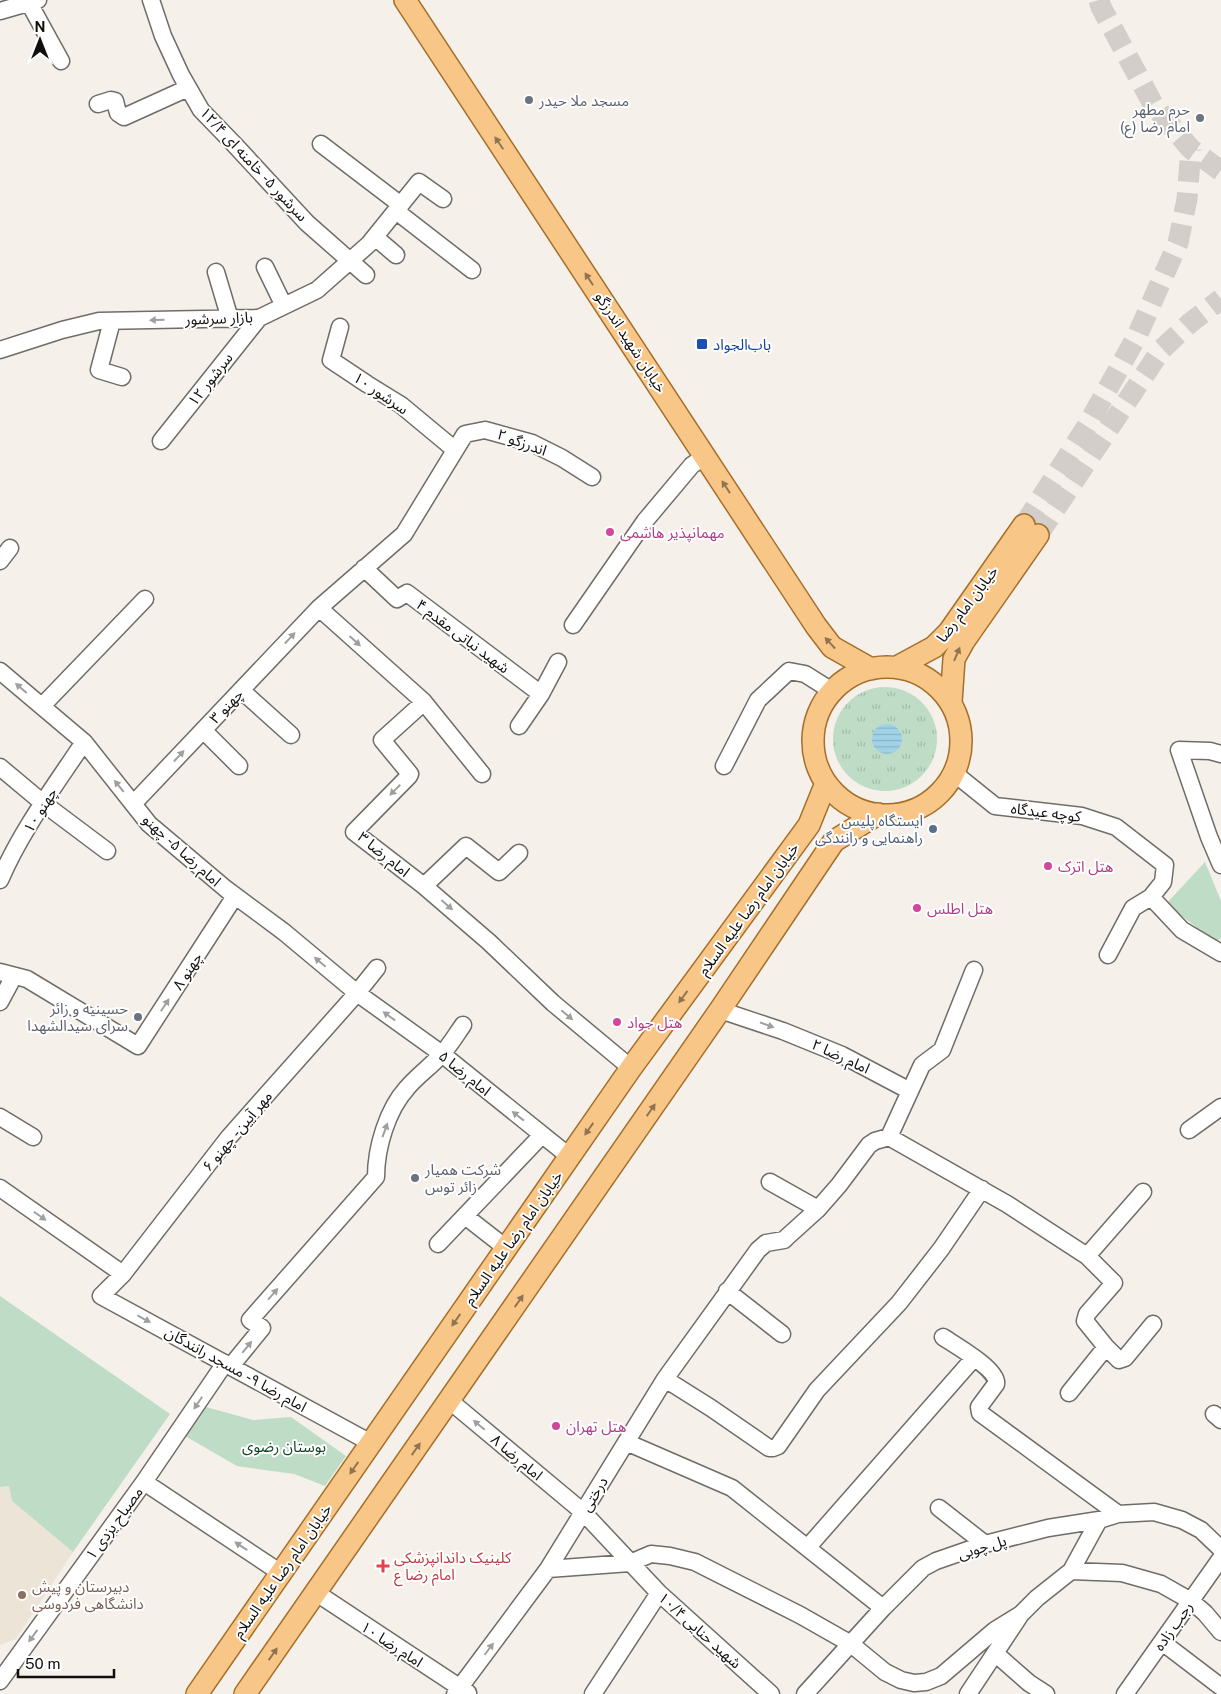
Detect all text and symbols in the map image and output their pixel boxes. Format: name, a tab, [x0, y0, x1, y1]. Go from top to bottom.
north arrow	[15, 15, 65, 65]
text: N	[35, 19, 45, 35]
place label: مسجد ملا حیدر	[538, 92, 629, 110]
marker: مسجد ملا حیدر	[523, 94, 535, 106]
place label: حرم مطهر امام رضا (ع)	[1120, 101, 1190, 139]
street label: سرشور ۵ - خامنه ای ۱۲/۴	[196, 104, 311, 225]
marker: حرم مطهر امام رضا (ع)	[1194, 112, 1206, 124]
one-way arrow	[494, 136, 504, 150]
one-way arrow	[584, 272, 593, 285]
street label: خیابان شهید اندرزگو	[591, 288, 670, 396]
street label: بازار سرشور	[184, 308, 253, 329]
one-way arrow	[149, 316, 165, 324]
place label: باب‌الجواد	[713, 336, 771, 354]
marker: باب‌الجواد	[695, 337, 709, 351]
street label: سرشور ۱۲	[184, 349, 237, 409]
street label: سرشور ۱۰	[350, 369, 412, 418]
street label: اندرزگو ۲	[495, 425, 549, 460]
one-way arrow	[721, 481, 731, 494]
place label: مهمانپذیر هاشمی	[620, 524, 725, 543]
marker: مهمانپذیر هاشمی	[604, 526, 616, 538]
street label: خیابان امام رضا	[933, 562, 1004, 647]
street label: شهید نباتی مقدم ۴	[411, 595, 513, 679]
one-way arrow	[284, 632, 296, 644]
one-way arrow	[348, 635, 360, 647]
one-way arrow	[824, 638, 836, 650]
one-way arrow	[953, 647, 962, 662]
one-way arrow	[16, 682, 28, 694]
street label: چهنو ۳	[206, 685, 248, 728]
one-way arrow	[173, 750, 185, 762]
one-way arrow	[114, 780, 125, 793]
street label: چهنو ۱۰	[20, 784, 62, 837]
one-way arrow	[389, 784, 401, 796]
street label: کوچه عیدگاه	[1010, 799, 1083, 827]
street label: امام رضا ۵ - چهنو	[137, 810, 225, 892]
place label: ایستگاه پلیس راهنمایی و رانندگی	[815, 812, 923, 847]
marker: ایستگاه پلیس راهنمایی و رانندگی	[927, 823, 939, 835]
street label: امام رضا ۳	[353, 828, 413, 882]
street label: خیابان امام رضا علیه السلام	[694, 839, 804, 980]
place label: هتل اترک	[1058, 858, 1113, 876]
marker: هتل اترک	[1042, 860, 1054, 872]
one-way arrow	[440, 900, 453, 911]
place label: هتل اطلس	[927, 900, 993, 918]
marker: هتل اطلس	[911, 902, 923, 914]
street label: چهنو ۸	[169, 949, 207, 994]
one-way arrow	[314, 956, 327, 967]
one-way arrow	[678, 990, 688, 1004]
one-way arrow	[160, 999, 169, 1012]
place label: حسینیه و زائر سرای سیدالشهدا	[27, 1000, 128, 1035]
one-way arrow	[560, 1009, 573, 1020]
marker: حسینیه و زائر سرای سیدالشهدا	[132, 1011, 144, 1023]
one-way arrow	[382, 1011, 396, 1021]
place label: هتل جواد	[627, 1014, 682, 1032]
marker: هتل جواد	[611, 1016, 623, 1028]
one-way arrow	[759, 1022, 774, 1029]
street label: امام رضا ۲	[808, 1035, 873, 1080]
street label: امام رضا ۵	[434, 1047, 494, 1101]
street label: مهر آیین - چهنو ۶	[199, 1087, 277, 1176]
one-way arrow	[646, 1103, 656, 1117]
one-way arrow	[511, 1110, 524, 1121]
one-way arrow	[382, 1122, 389, 1137]
one-way arrow	[584, 1122, 594, 1136]
place label: شرکت همیار زائر توس	[424, 1161, 501, 1196]
street label: خیابان امام رضا علیه السلام	[460, 1168, 568, 1310]
marker: شرکت همیار زائر توس	[409, 1172, 421, 1184]
one-way arrow	[33, 1211, 47, 1221]
one-way arrow	[267, 1289, 279, 1301]
one-way arrow	[514, 1294, 524, 1308]
one-way arrow	[451, 1314, 461, 1327]
one-way arrow	[137, 1315, 151, 1323]
street label: امام رضا ۹ - مسجد رانندگان	[161, 1323, 310, 1418]
one-way arrow	[241, 1341, 252, 1354]
one-way arrow	[193, 1396, 203, 1410]
place label: هتل تهران	[566, 1418, 626, 1436]
one-way arrow	[472, 1419, 485, 1430]
marker: هتل تهران	[550, 1420, 562, 1432]
street label: امام رضا ۸	[486, 1431, 546, 1486]
park label: بوستان رضوی	[242, 1438, 326, 1456]
one-way arrow	[411, 1442, 421, 1456]
one-way arrow	[349, 1462, 359, 1475]
street label: درختی	[577, 1474, 612, 1515]
street label: مصباح یزدی ۱	[82, 1483, 149, 1565]
street label: خیابان امام رضا علیه السلام	[229, 1501, 337, 1643]
street label: پل چوبی	[956, 1532, 1009, 1564]
one-way arrow	[234, 1541, 247, 1551]
place label: کلینیک داندانپزشکى امام رضا ع	[394, 1549, 512, 1587]
marker: کلینیک داندانپزشکى امام رضا ع	[376, 1559, 390, 1573]
place label: دبیرستان و پیش دانشگاهی فردوسی	[32, 1578, 144, 1613]
marker: دبیرستان و پیش دانشگاهی فردوسی	[16, 1589, 28, 1601]
street label: شهید حنایی ۱۰/۴	[655, 1589, 745, 1672]
street label: رجب زاده	[1150, 1598, 1197, 1654]
street label: امام رضا ۱۰	[356, 1618, 426, 1673]
one-way arrow	[28, 1629, 38, 1642]
one-way arrow	[484, 1642, 494, 1656]
scale bar	[18, 1646, 114, 1678]
one-way arrow	[268, 1647, 278, 1661]
text: 50 m	[25, 1655, 60, 1672]

